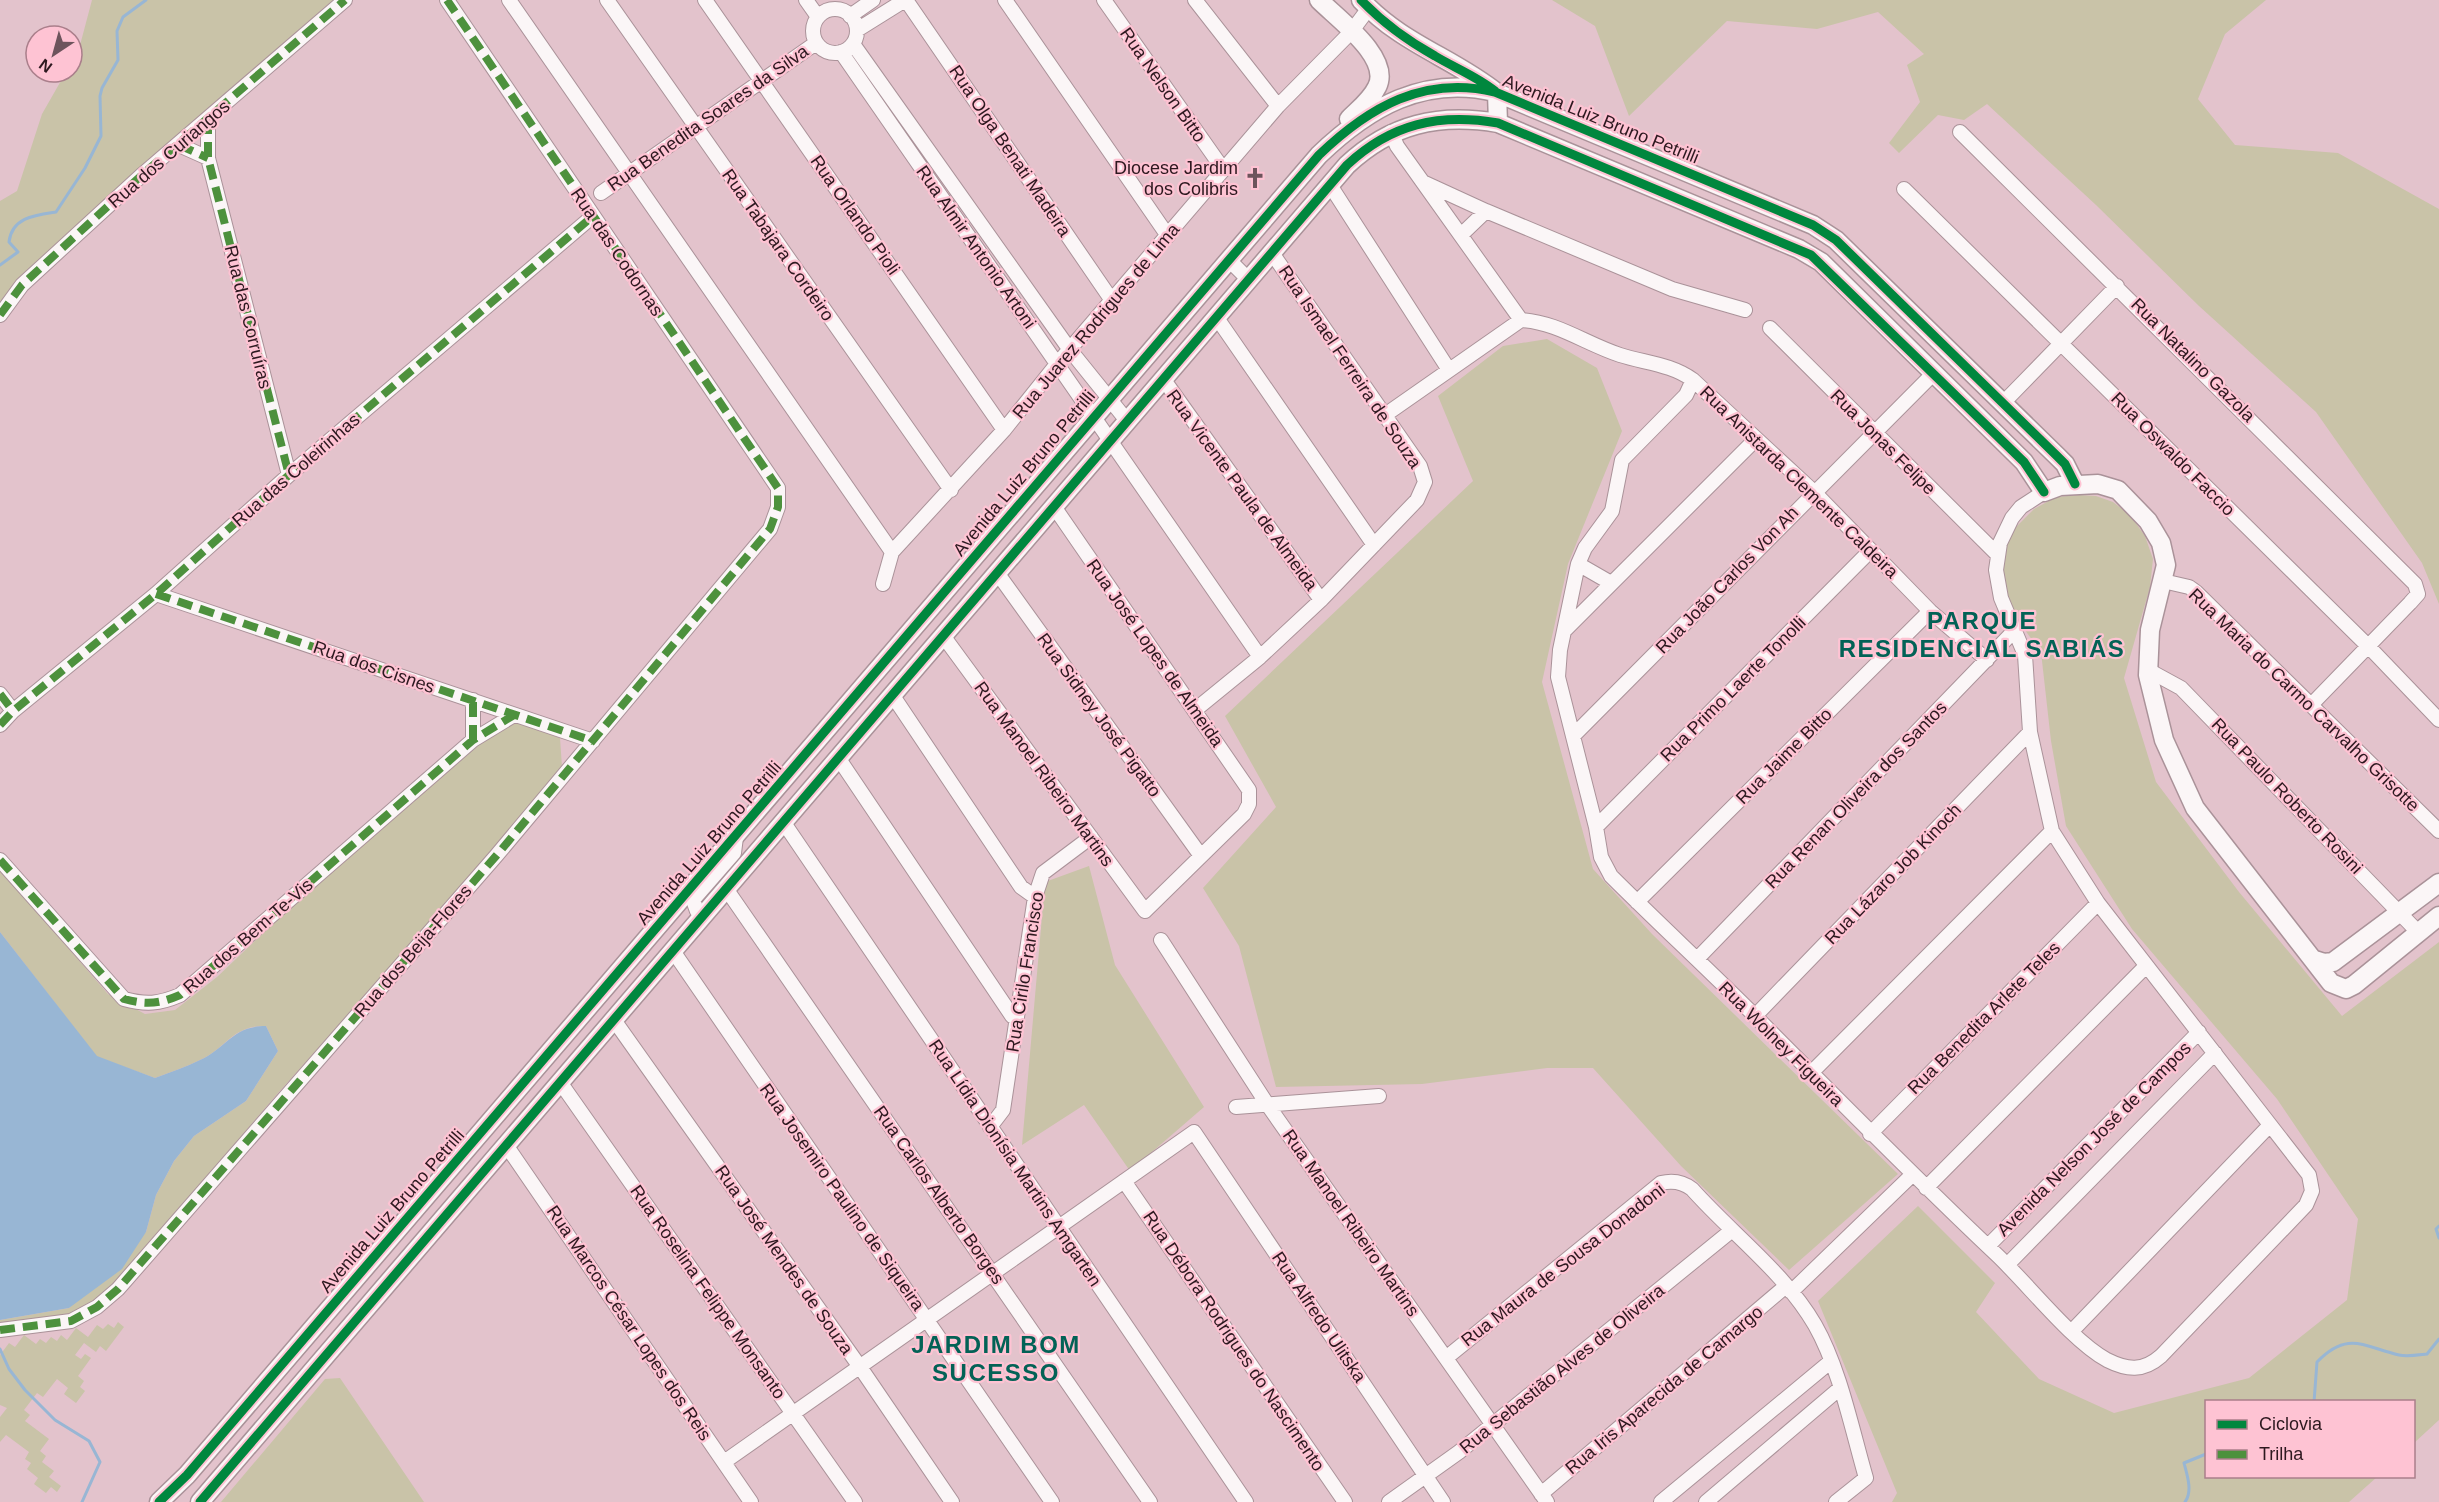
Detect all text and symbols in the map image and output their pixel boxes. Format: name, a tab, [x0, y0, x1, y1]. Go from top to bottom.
north arrow	[24, 24, 84, 84]
street label: Rua Nelson Bitto	[1116, 24, 1210, 146]
street label: Rua Benedita Soares da Silva	[604, 40, 813, 195]
text: N	[36, 55, 55, 76]
street label: Rua Olga Benati Madeira	[945, 62, 1075, 241]
street label: Avenida Luiz Bruno Petrilli	[1500, 70, 1702, 168]
street label: Rua dos Curiangos	[104, 96, 234, 212]
street label: Rua Orlando Pioli	[806, 151, 904, 279]
place label: Diocese Jardim dos Colibris	[1114, 158, 1238, 199]
street label: Rua Almir Antonio Artoni	[912, 162, 1040, 332]
street label: Rua Tabajara Cordeiro	[718, 165, 838, 325]
church icon: Diocese Jardim dos Colibris	[1243, 166, 1267, 190]
street label: Rua das Codornas	[567, 184, 667, 320]
street label: Rua Juarez Rodrigues de Lima	[1009, 219, 1184, 422]
street label: Rua das Corruíras	[221, 243, 275, 391]
street label: Rua Ismael Ferreira de Souza	[1275, 262, 1426, 473]
street label: Rua Natalino Gazola	[2127, 294, 2259, 426]
street label: Rua Anistarda Clemente Caldeira	[1696, 382, 1903, 583]
street label: Rua Jonas Felipe	[1826, 385, 1940, 499]
street label: Avenida Luiz Bruno Petrilli	[949, 386, 1099, 560]
street label: Rua Vicente Paula de Almeida	[1163, 386, 1322, 595]
street label: Rua Oswaldo Faccio	[2107, 388, 2239, 520]
street label: Rua das Coleirinhas	[228, 409, 364, 531]
street label: Rua João Carlos Von Ah	[1652, 503, 1802, 657]
street label: Rua José Lopes de Almeida	[1083, 555, 1228, 751]
street label: Rua Maria do Carmo Carvalho Grisotte	[2185, 584, 2423, 816]
district label: PARQUE RESIDENCIAL SABIÁS	[1839, 607, 2125, 662]
street label: Rua Primo Laerte Tonolli	[1656, 612, 1810, 766]
street label: Rua Sidney José Pigatto	[1033, 629, 1165, 801]
street label: Rua dos Cisnes	[311, 637, 437, 697]
street label: Rua Manoel Ribeiro Martins	[970, 678, 1118, 870]
street label: Rua Renan Oliveira dos Santos	[1761, 697, 1951, 893]
street label: Rua Jaime Bitto	[1732, 704, 1836, 808]
street label: Rua Paulo Roberto Rosini	[2208, 714, 2366, 878]
street label: Avenida Luiz Bruno Petrilli	[633, 757, 785, 929]
street label: Rua Lázaro Job Kinoch	[1821, 800, 1965, 948]
street label: Rua dos Bem-Te-Vis	[179, 874, 317, 998]
street label: Rua dos Beija-Flores	[350, 881, 476, 1021]
street label: Rua Cirilo Francisco	[1002, 890, 1048, 1054]
street label: Rua Benedita Arlete Teles	[1904, 938, 2064, 1098]
street label: Rua Wolney Figueira	[1715, 978, 1848, 1111]
street label: Rua Lídia Dionísia Martins Amgarten	[925, 1036, 1105, 1290]
street label: Avenida Nelson José de Campos	[1993, 1038, 2195, 1240]
street label: Rua Josemiro Paulino de Siqueira	[756, 1080, 929, 1315]
street label: Rua Carlos Alberto Borges	[870, 1102, 1008, 1288]
street label: Avenida Luiz Bruno Petrilli	[316, 1125, 468, 1297]
street label: Rua Manoel Ribeiro Martins	[1279, 1126, 1423, 1320]
street label: Rua José Mendes de Souza	[711, 1162, 858, 1359]
street label: Rua Maura de Sousa Donadoni	[1457, 1179, 1669, 1351]
street label: Rua Roselina Felippe Monsanto	[626, 1181, 790, 1403]
street label: Rua Marcos César Lopes dos Reis	[543, 1202, 715, 1444]
street label: Rua Débora Rodrigues do Nascimento	[1139, 1207, 1329, 1475]
street label: Rua Alfredo Ulitska	[1268, 1248, 1371, 1387]
street label: Rua Sebastião Alves de Oliveira	[1456, 1280, 1669, 1458]
street label: Rua Iris Aparecida de Camargo	[1561, 1302, 1767, 1478]
district label: JARDIM BOM SUCESSO	[911, 1331, 1081, 1386]
legend	[2205, 1400, 2415, 1478]
text: Ciclovia	[2259, 1414, 2323, 1434]
text: Trilha	[2259, 1444, 2304, 1464]

